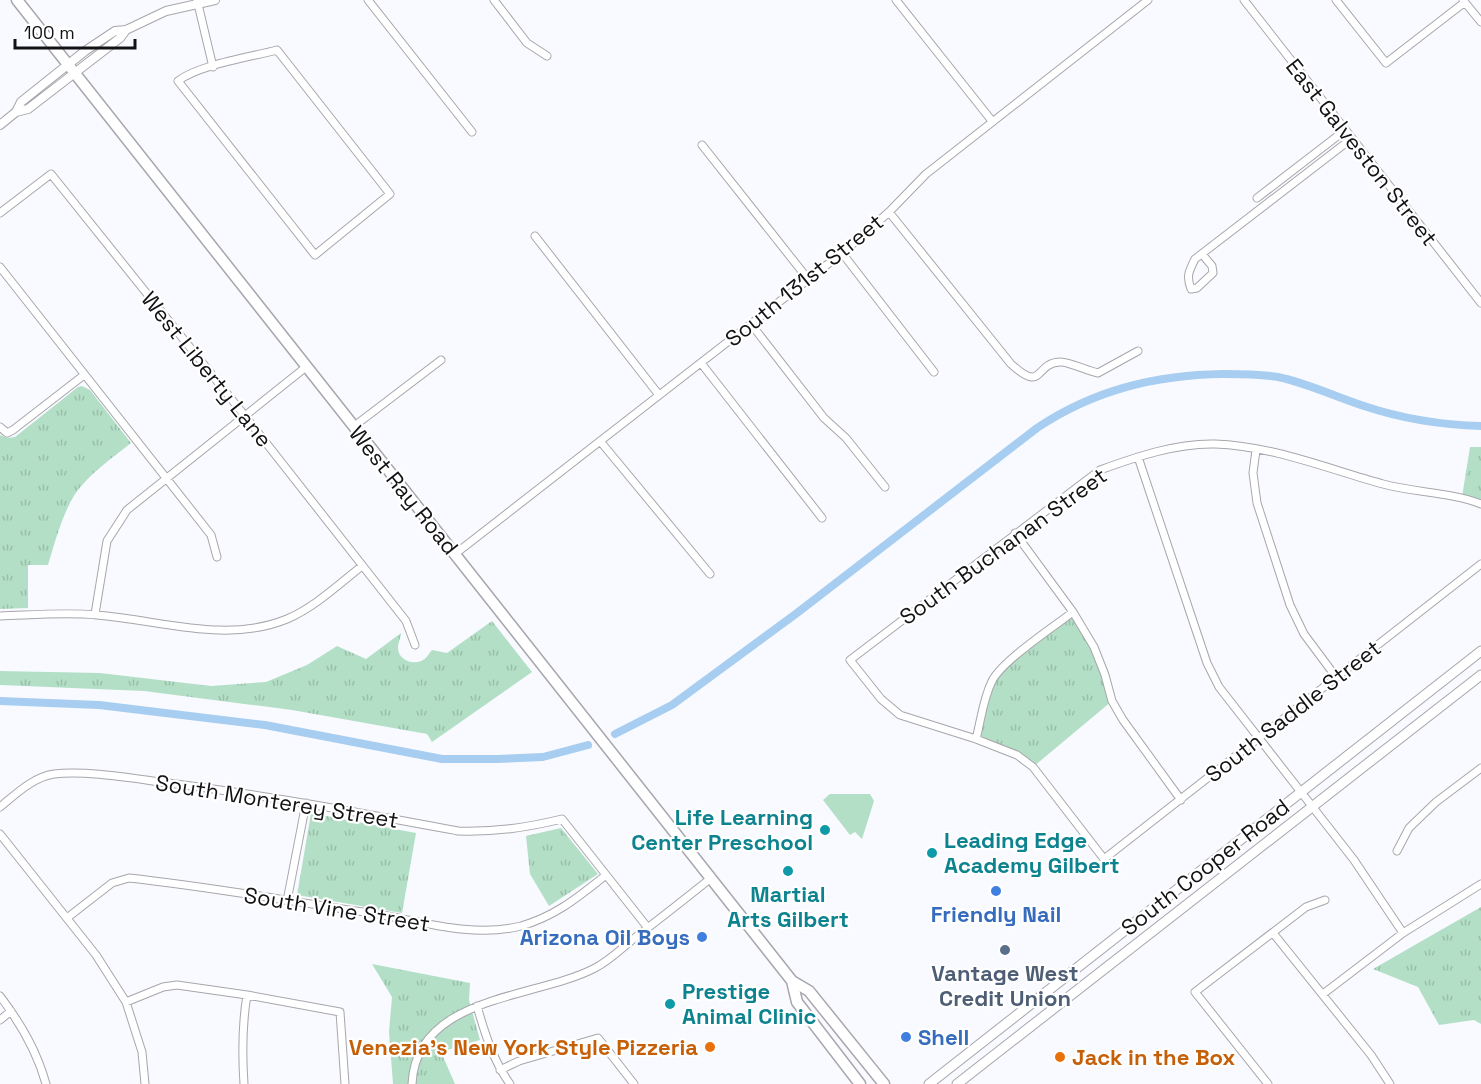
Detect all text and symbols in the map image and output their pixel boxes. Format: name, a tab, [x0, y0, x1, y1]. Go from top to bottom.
scale bar	[15, 12, 135, 50]
text: 100 m	[24, 21, 75, 44]
street label: East Galveston Street	[1280, 53, 1444, 251]
street label: South 131st Street	[719, 208, 889, 352]
street label: West Liberty Lane	[136, 285, 278, 453]
street label: West Ray Road	[343, 420, 465, 560]
street label: South Buchanan Street	[894, 461, 1112, 631]
street label: South Saddle Street	[1200, 634, 1386, 788]
street label: South Monterey Street	[154, 768, 400, 834]
street label: South Cooper Road	[1115, 792, 1295, 942]
place label: Life Learning Center Preschool	[631, 803, 813, 856]
marker: Life Learning Center Preschool	[818, 823, 832, 837]
place label: Leading Edge Academy Gilbert	[944, 826, 1120, 879]
marker: Leading Edge Academy Gilbert	[925, 846, 939, 860]
marker: Martial Arts Gilbert	[781, 864, 795, 878]
street label: South Vine Street	[242, 880, 432, 938]
place label: Martial Arts Gilbert	[727, 880, 849, 933]
marker: Friendly Nail	[989, 884, 1003, 898]
place label: Friendly Nail	[931, 900, 1061, 928]
place label: Arizona Oil Boys	[520, 923, 690, 951]
marker: Arizona Oil Boys	[695, 930, 709, 944]
marker: Vantage West Credit Union	[998, 943, 1012, 957]
place label: Vantage West Credit Union	[931, 959, 1079, 1012]
place label: Prestige Animal Clinic	[682, 977, 817, 1030]
marker: Prestige Animal Clinic	[663, 997, 677, 1011]
place label: Shell	[918, 1023, 969, 1051]
marker: Shell	[899, 1030, 913, 1044]
place label: Venezia's New York Style Pizzeria	[349, 1033, 698, 1061]
marker: Venezia's New York Style Pizzeria	[703, 1040, 717, 1054]
place label: Jack in the Box	[1072, 1043, 1235, 1071]
marker: Jack in the Box	[1053, 1050, 1067, 1064]

